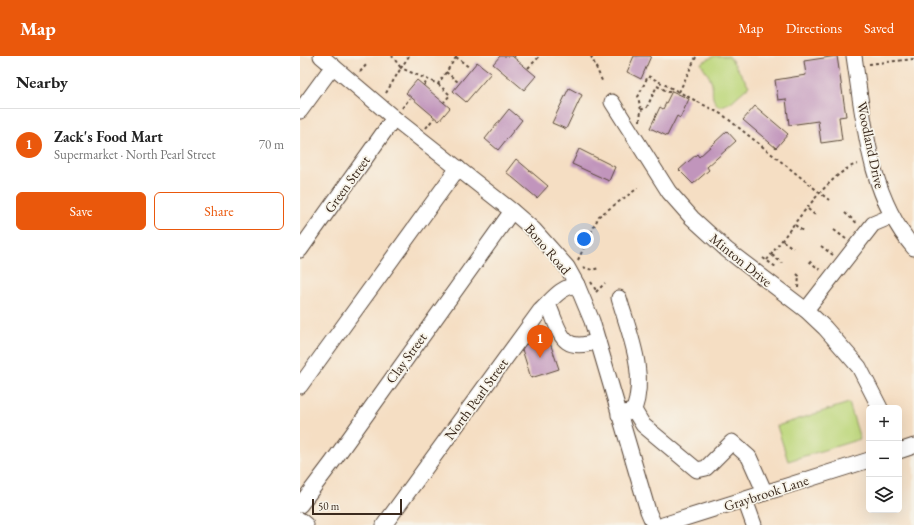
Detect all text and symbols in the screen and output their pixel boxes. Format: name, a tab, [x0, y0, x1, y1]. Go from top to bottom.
text: Map	[20, 16, 56, 41]
text: Map	[738, 19, 764, 37]
text: Directions	[786, 19, 842, 37]
text: Saved	[864, 19, 894, 37]
text: Nearby	[16, 71, 68, 93]
street label: Woodland Drive	[853, 100, 889, 191]
text: Zack's Food Mart	[54, 127, 163, 146]
text: 1	[26, 136, 32, 153]
text: 70 m	[259, 136, 284, 153]
text: Supermarket · North Pearl Street	[54, 146, 216, 163]
street label: Green Street	[320, 151, 374, 216]
button: Save	[16, 192, 146, 230]
button: Share	[154, 192, 284, 230]
street label: Bono Road	[521, 220, 576, 279]
your location	[574, 229, 594, 249]
street label: Minton Drive	[706, 229, 776, 291]
pin: 1	[527, 325, 553, 358]
street label: Clay Street	[382, 329, 431, 387]
street label: North Pearl Street	[440, 354, 512, 443]
map controls	[866, 405, 902, 513]
button: +	[866, 405, 902, 441]
button: −	[866, 441, 902, 477]
street label: Graybrook Lane	[721, 471, 811, 515]
button: layers	[866, 477, 902, 513]
scale bar	[312, 497, 402, 516]
text: 50 m	[318, 499, 339, 513]

